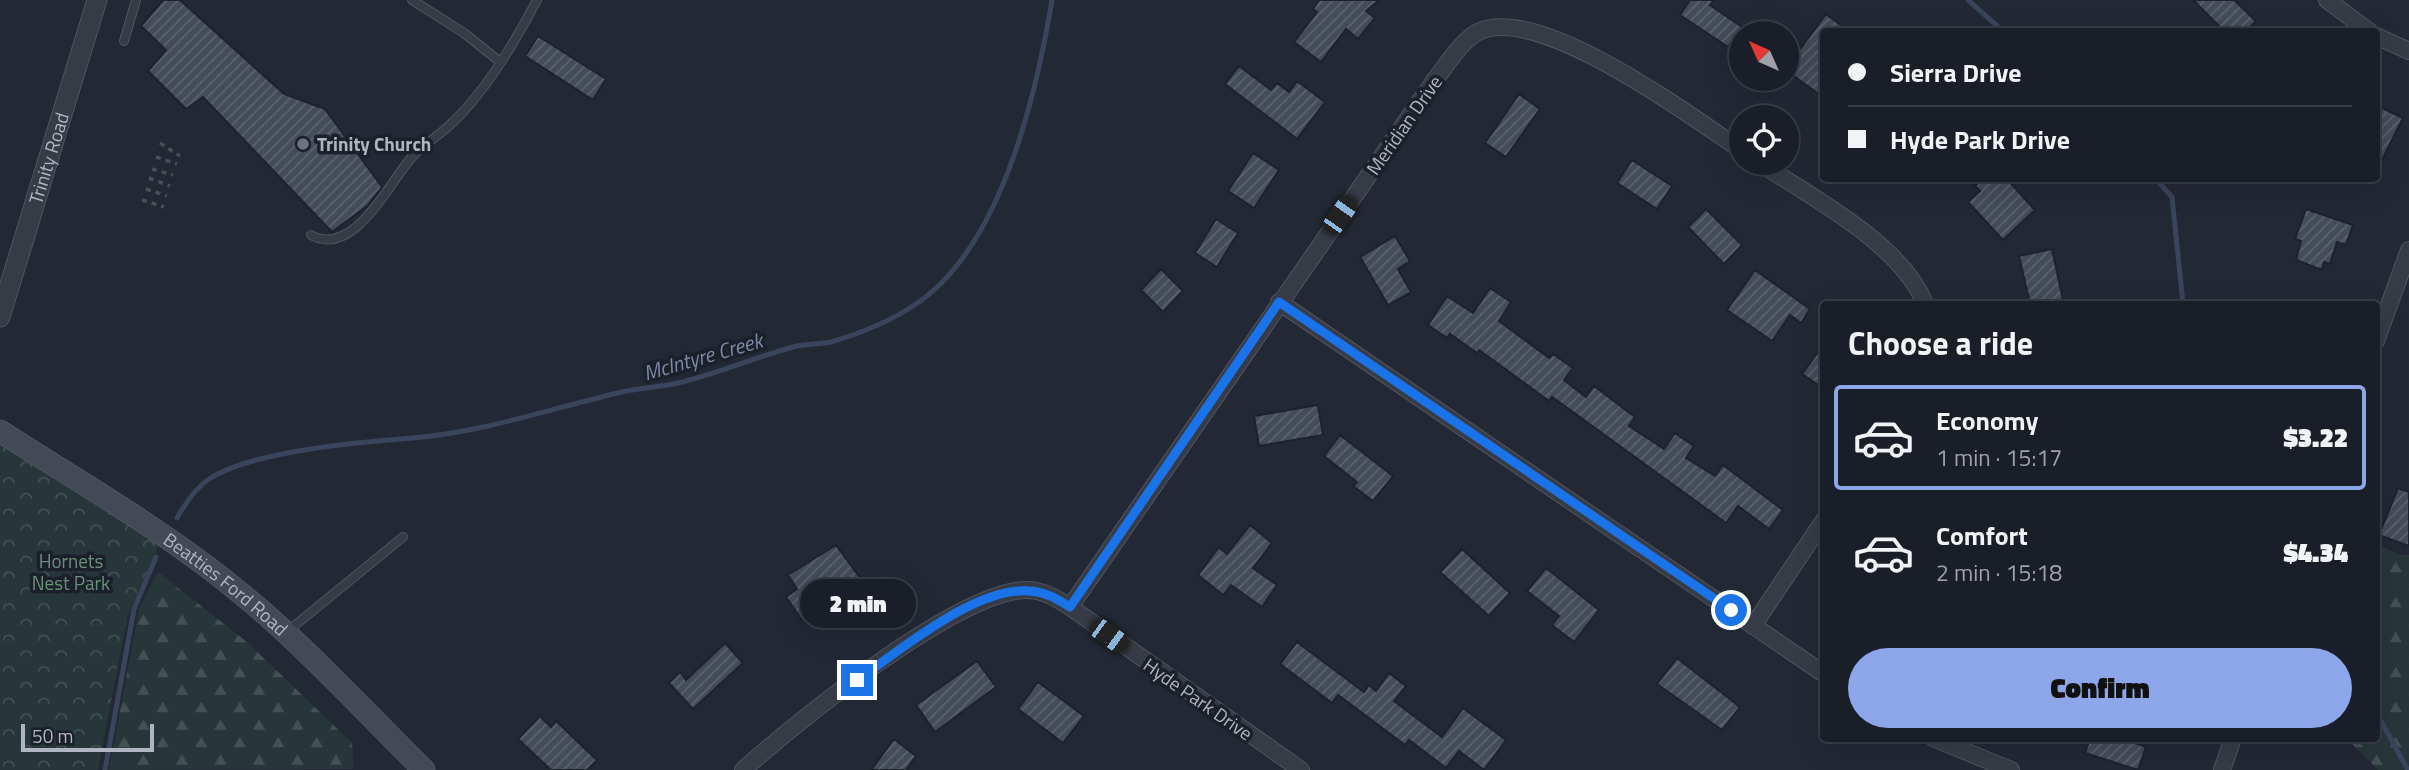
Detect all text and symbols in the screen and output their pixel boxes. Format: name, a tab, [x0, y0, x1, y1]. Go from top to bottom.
north arrow	[1729, 21, 1799, 91]
map controls	[1729, 21, 1799, 175]
text: Sierra Drive	[1890, 53, 2021, 92]
street label: Meridian Drive	[1358, 69, 1449, 180]
button: locate	[1729, 105, 1799, 175]
street label: Trinity Road	[20, 109, 76, 208]
text: Hyde Park Drive	[1890, 120, 2070, 159]
place label: Trinity Church	[317, 129, 431, 158]
marker: Trinity Church	[295, 136, 311, 152]
car	[1320, 192, 1361, 238]
text: Choose a ride	[1848, 319, 2033, 367]
water label: McIntyre Creek	[639, 323, 769, 388]
text: Economy	[1936, 401, 2038, 440]
icon: car	[1852, 406, 1915, 469]
text: $3.22	[2283, 418, 2348, 457]
text: 1 min · 15:17	[1936, 440, 2062, 475]
text: Comfort	[1936, 516, 2028, 555]
icon: car	[1852, 521, 1915, 584]
street label: Beatties Ford Road	[158, 525, 295, 642]
text: $4.34	[2283, 533, 2348, 572]
park label: Hornets Nest Park	[32, 546, 110, 597]
text: 2 min · 15:18	[1936, 555, 2062, 590]
callout: 2 min	[799, 578, 915, 628]
text: 2 min	[829, 586, 887, 621]
route start	[1715, 594, 1747, 626]
car	[1086, 615, 1133, 657]
button: Confirm	[1848, 648, 2352, 728]
street label: Hyde Park Drive	[1138, 650, 1259, 747]
route end	[841, 664, 873, 696]
scale bar	[21, 721, 154, 753]
text: 50 m	[32, 721, 73, 750]

